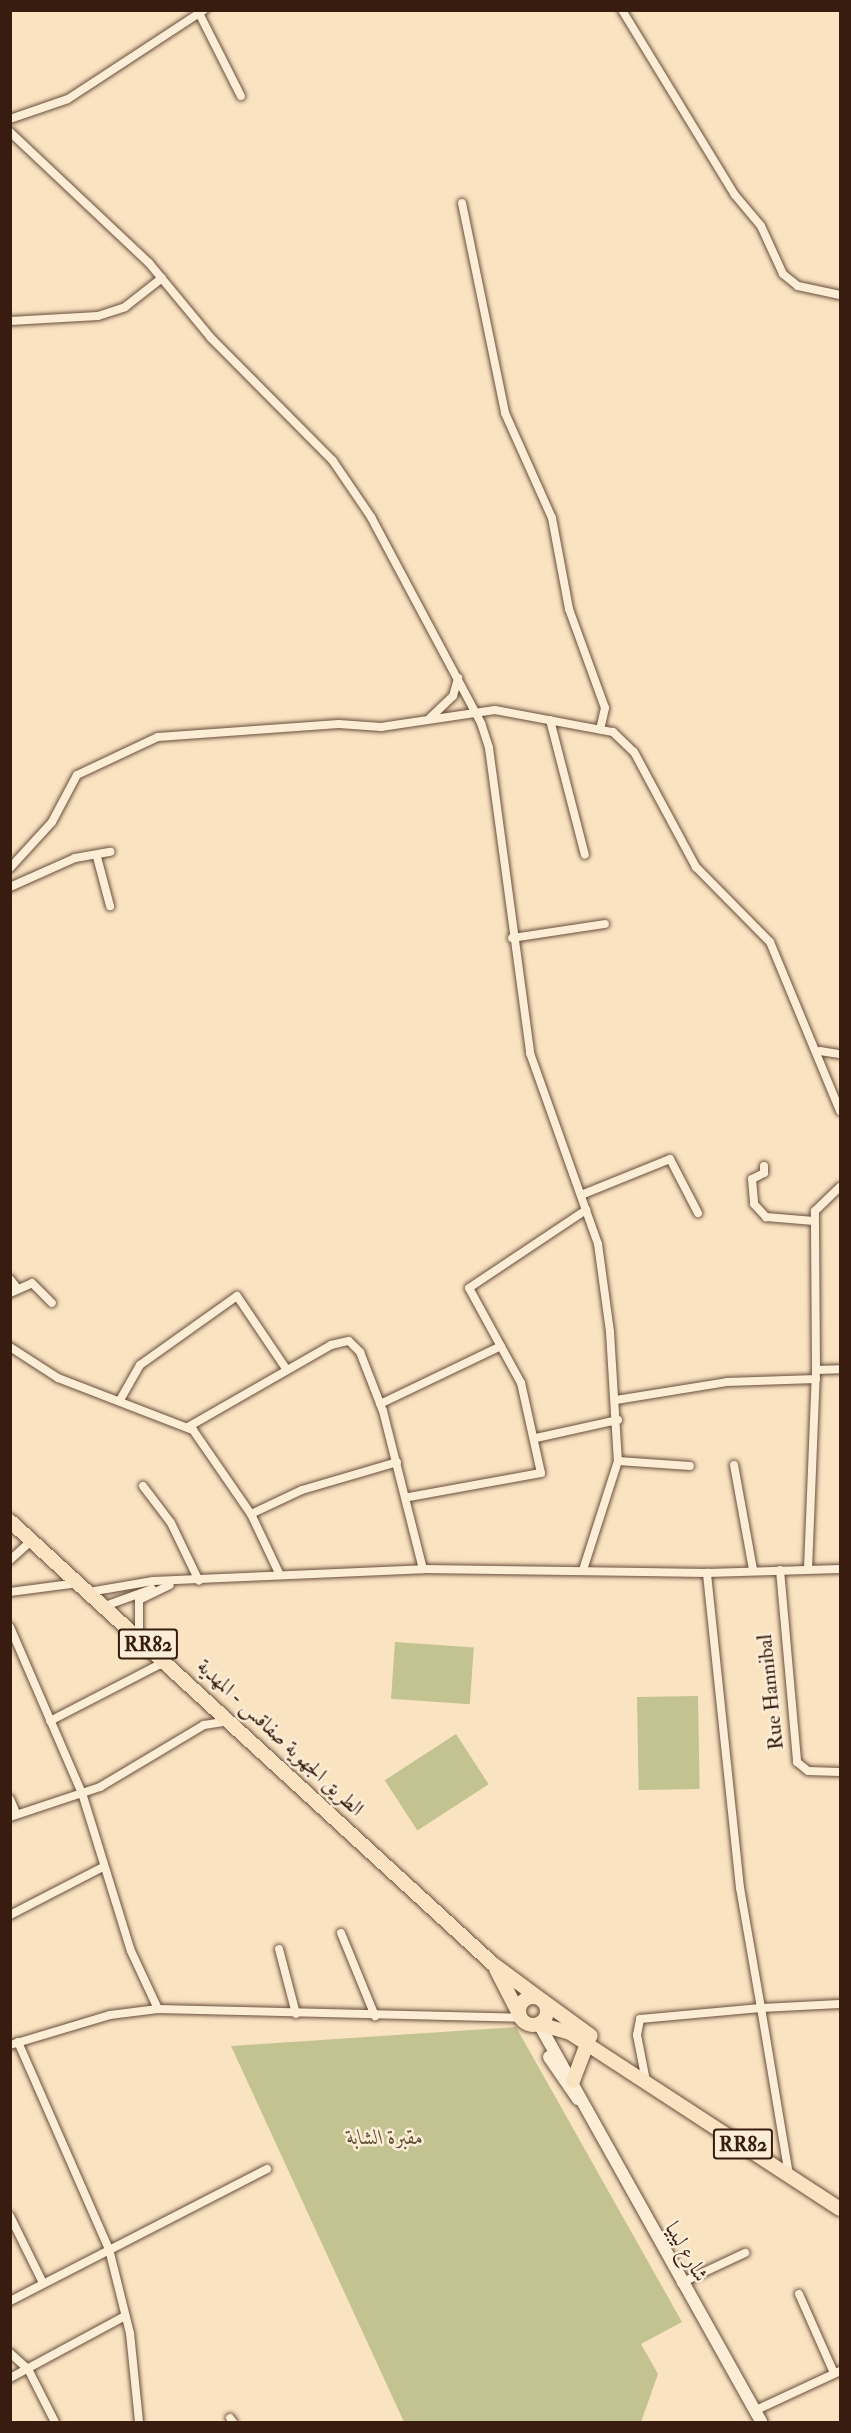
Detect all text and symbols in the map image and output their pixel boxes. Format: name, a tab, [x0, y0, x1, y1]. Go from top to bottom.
road number: RR82	[116, 1627, 180, 1661]
street label: Rue Hannibal	[752, 1633, 790, 1751]
street label: الطريق الجهوية صفاقس - المهدية	[191, 1654, 369, 1822]
park label: مقبرة الشابة	[347, 2125, 423, 2151]
road number: RR82	[712, 2127, 774, 2161]
street label: شارع ليبيا	[659, 2218, 713, 2286]

